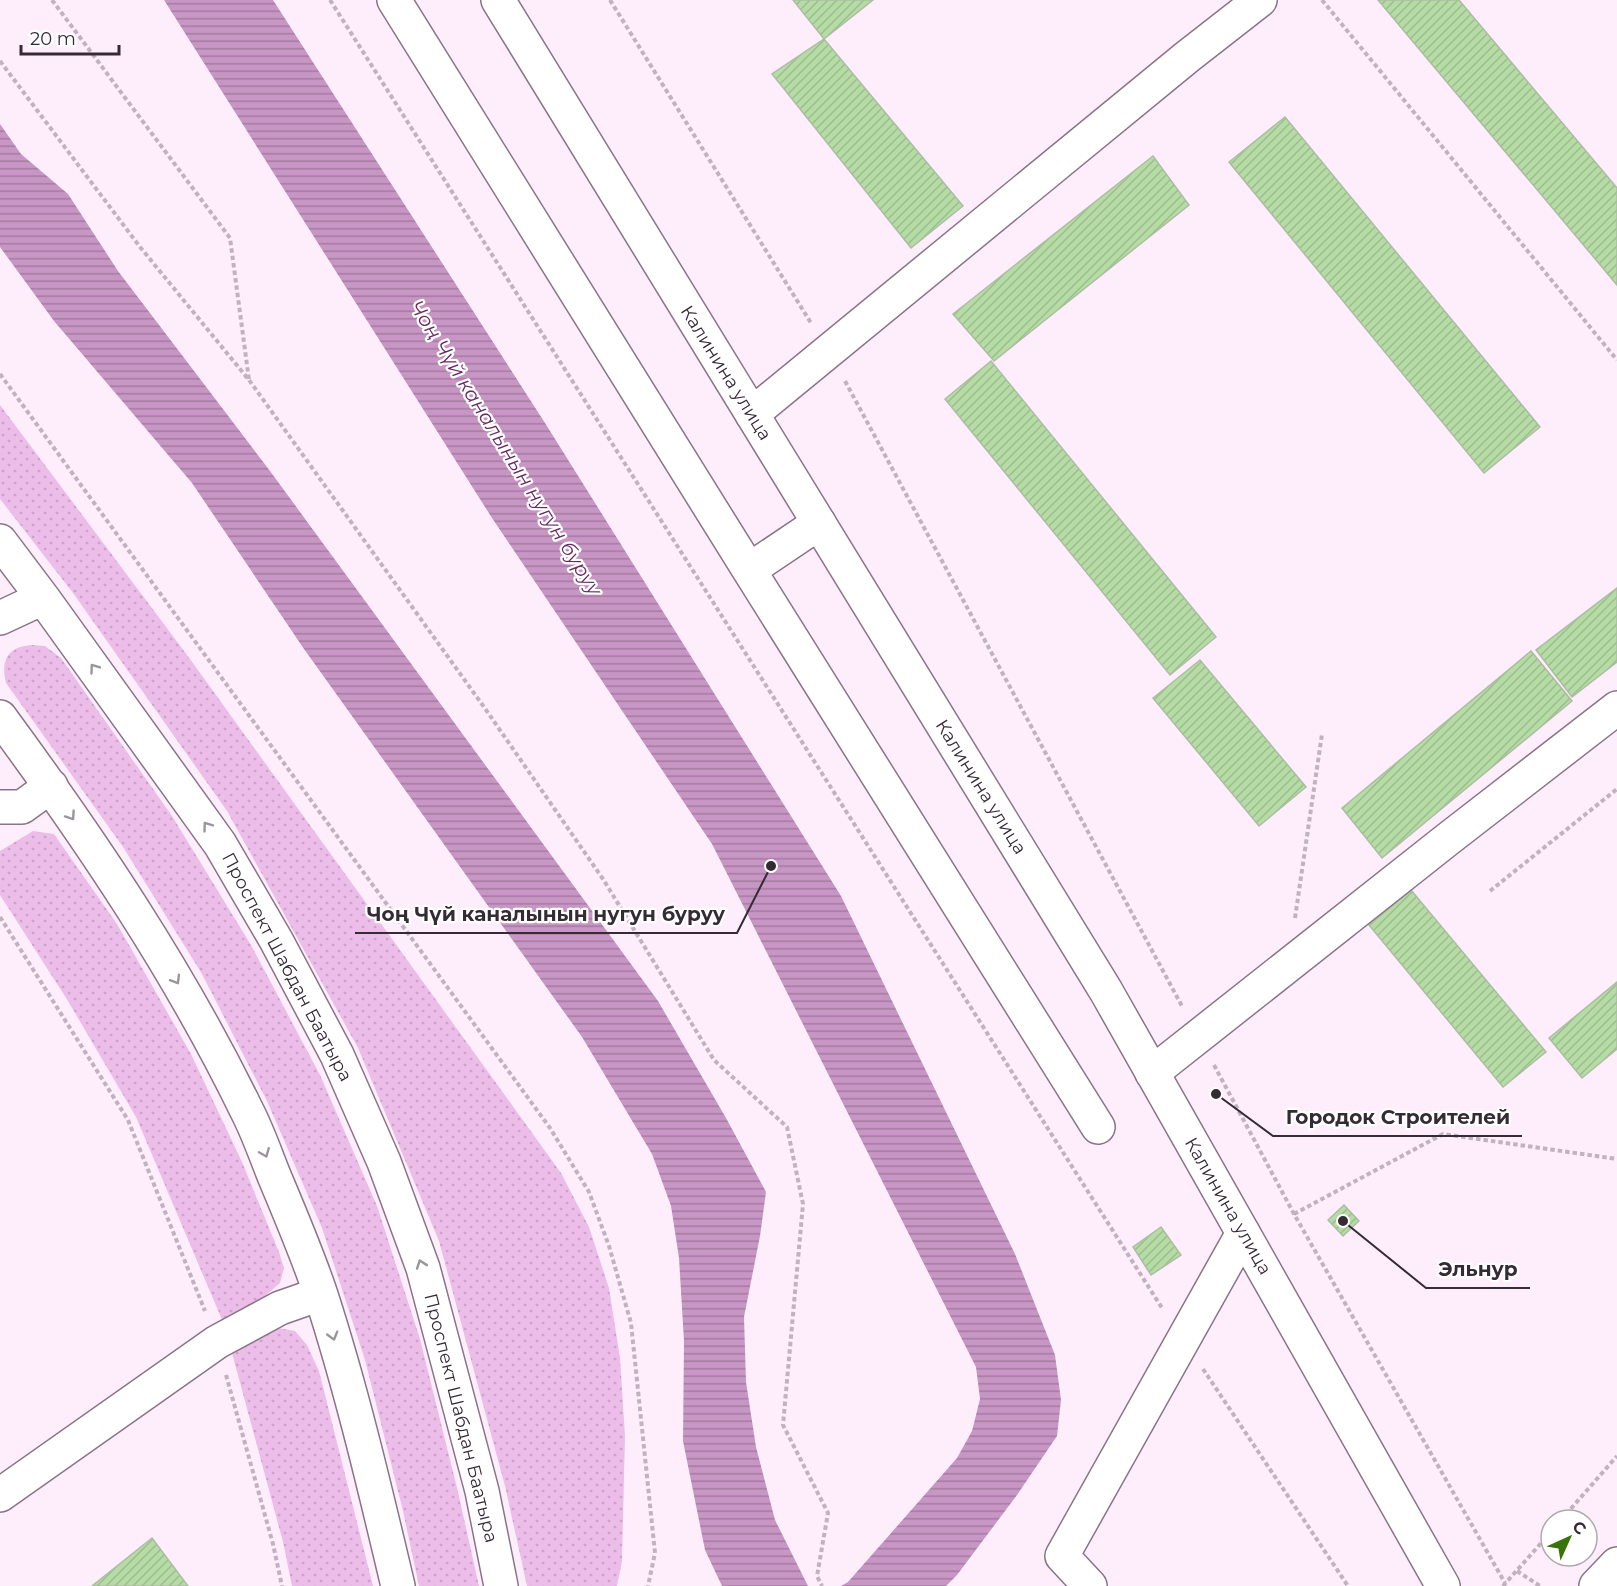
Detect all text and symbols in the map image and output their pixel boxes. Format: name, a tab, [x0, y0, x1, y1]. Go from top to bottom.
scale bar	[21, 18, 118, 56]
text: 20 m	[30, 28, 76, 50]
water label: Чоң Чүй каналынын нугун буруу	[405, 296, 608, 601]
street label: Калинина улица	[676, 302, 776, 444]
one-way arrow	[90, 663, 101, 674]
street label: Калинина улица	[931, 716, 1031, 858]
one-way arrow	[64, 809, 75, 820]
one-way arrow	[204, 822, 215, 833]
street label: Проспект Шабдан Баатыра	[217, 849, 357, 1085]
callout: Чоң Чүй каналынын нугун буруу	[355, 895, 737, 933]
text: Чоң Чүй каналынын нугун буруу	[367, 902, 726, 926]
one-way arrow	[169, 973, 181, 984]
callout: Городок Строителей	[1273, 1098, 1522, 1136]
text: Городок Строителей	[1286, 1105, 1510, 1129]
street label: Калинина улица	[1180, 1134, 1276, 1278]
one-way arrow	[258, 1147, 270, 1158]
callout: Эльнур	[1426, 1250, 1530, 1288]
text: Эльнур	[1438, 1257, 1518, 1281]
one-way arrow	[416, 1259, 429, 1270]
street label: Проспект Шабдан Баатыра	[419, 1291, 503, 1545]
one-way arrow	[326, 1330, 338, 1341]
north arrow	[1539, 1508, 1599, 1568]
text: С	[1568, 1517, 1590, 1539]

